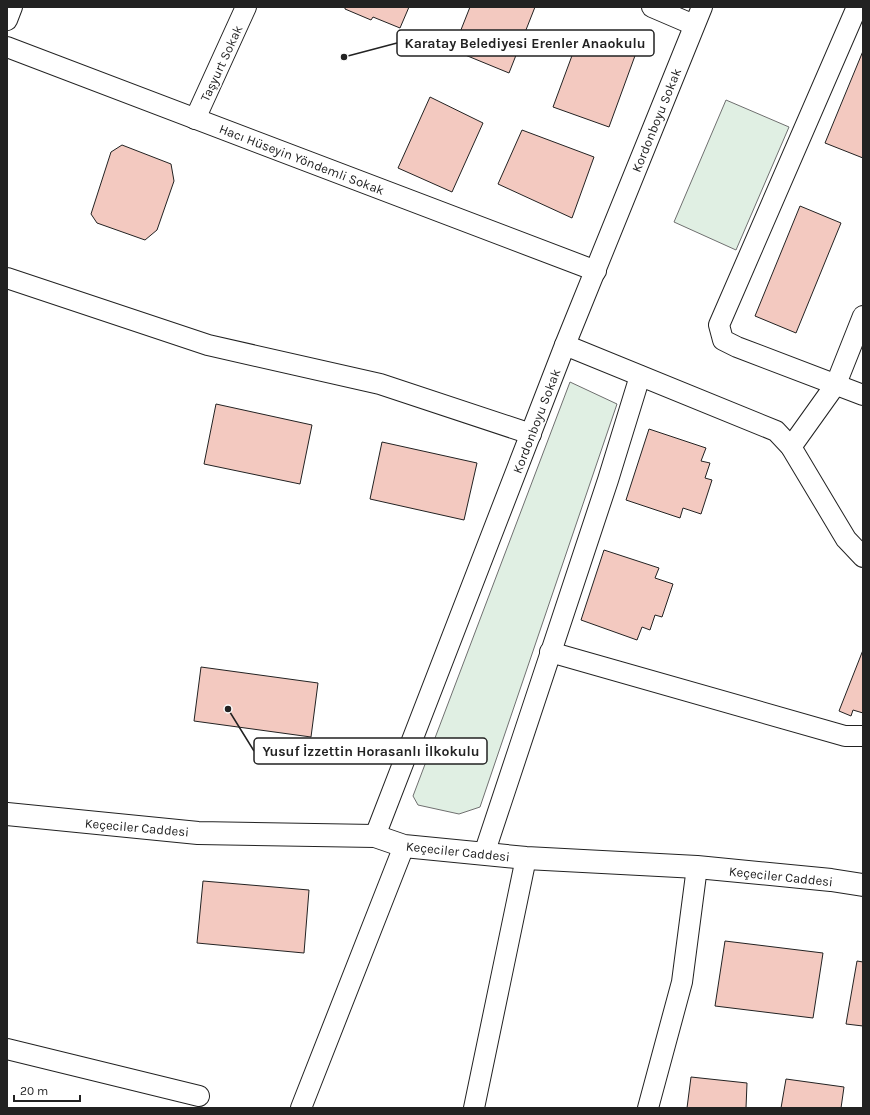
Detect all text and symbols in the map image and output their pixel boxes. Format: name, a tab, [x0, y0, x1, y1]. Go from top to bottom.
street label: Taşyurt Sokak	[197, 23, 246, 104]
callout: Karatay Belediyesi Erenler Anaokulu	[397, 30, 654, 56]
text: Karatay Belediyesi Erenler Anaokulu	[405, 35, 645, 52]
street label: Kordonboyu Sokak	[629, 66, 684, 174]
street label: Hacı Hüseyin Yöndemli Sokak	[217, 121, 386, 198]
street label: Kordonboyu Sokak	[510, 367, 563, 476]
callout: Yusuf İzzettin Horasanlı İlkokulu	[254, 738, 487, 764]
text: Yusuf İzzettin Horasanlı İlkokulu	[262, 743, 480, 760]
street label: Keçeciler Caddesi	[84, 815, 190, 840]
street label: Keçeciler Caddesi	[405, 839, 511, 864]
street label: Keçeciler Caddesi	[728, 864, 834, 889]
scale bar	[14, 1077, 80, 1103]
text: 20 m	[20, 1084, 48, 1098]

